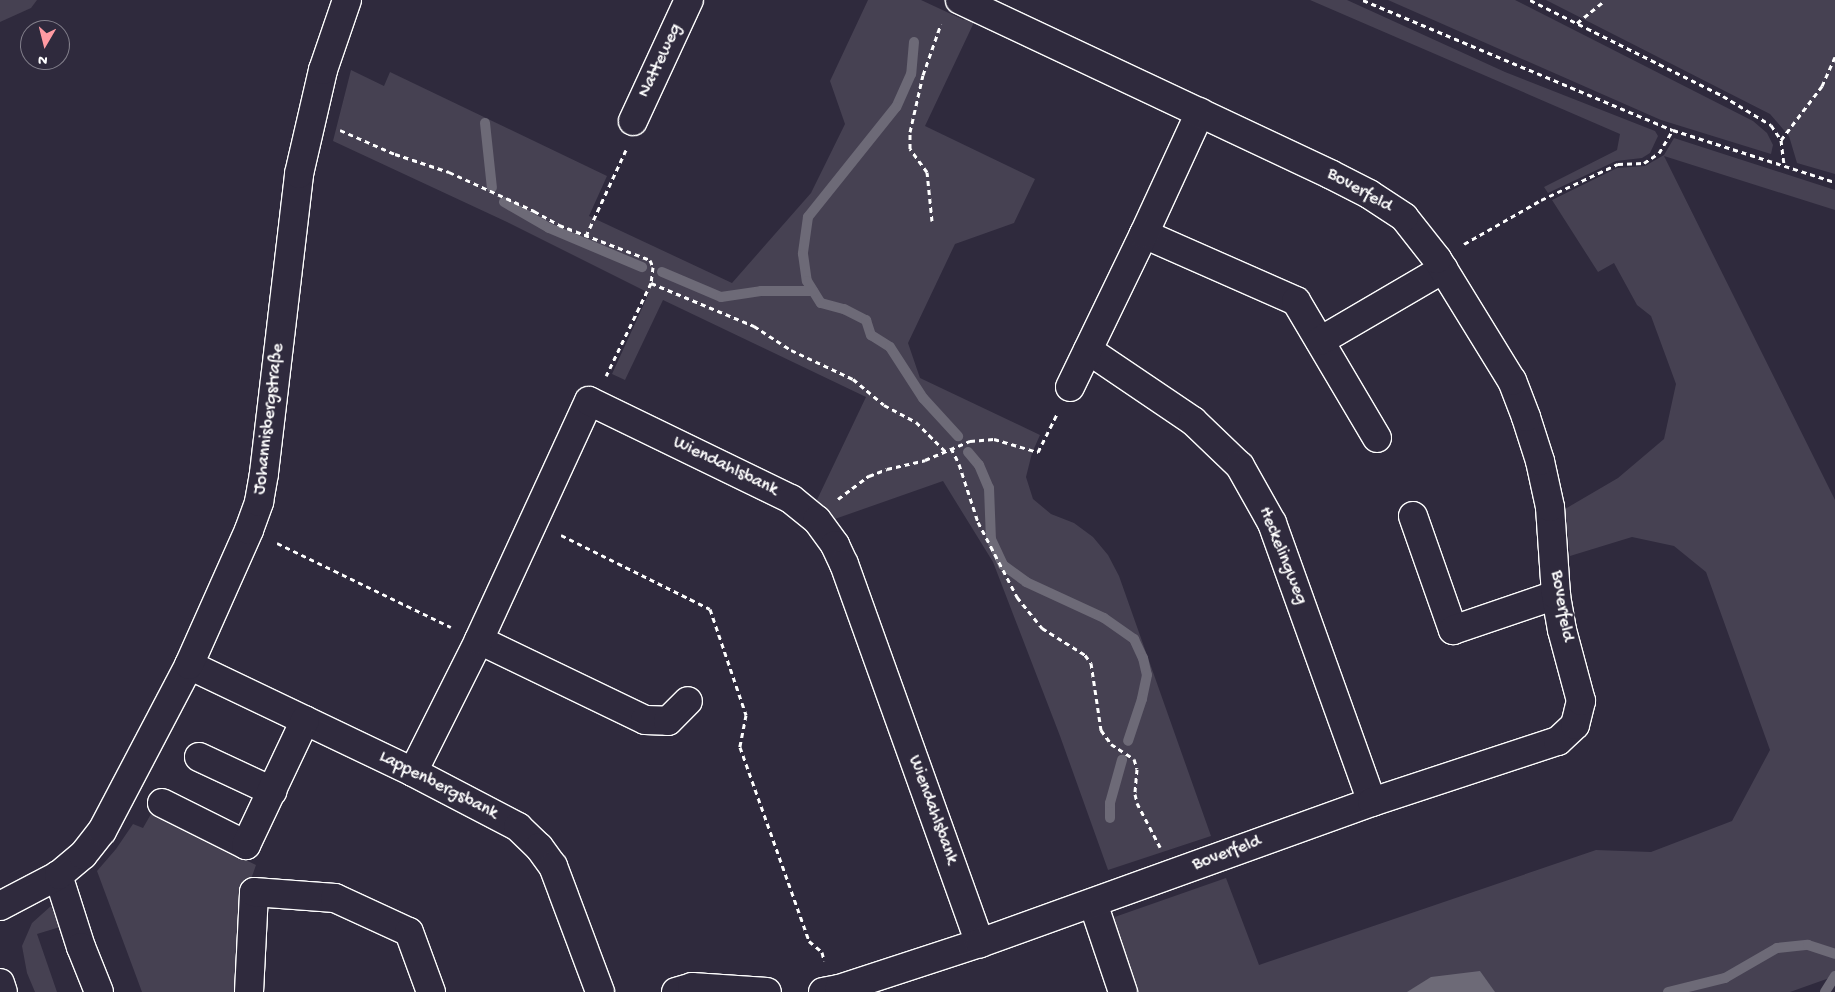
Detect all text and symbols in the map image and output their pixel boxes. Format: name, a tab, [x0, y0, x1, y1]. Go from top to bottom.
north arrow	[20, 20, 70, 70]
street label: Natteweg	[634, 21, 688, 101]
text: N	[37, 50, 49, 68]
street label: Boverfeld	[1323, 164, 1395, 218]
street label: Johannisbergstraße	[250, 342, 290, 496]
street label: Wiendahlsbank	[669, 432, 781, 502]
street label: Heckelingweg	[1253, 504, 1311, 608]
street label: Boverfeld	[1545, 569, 1577, 643]
street label: Lappenbergsbank	[375, 747, 501, 825]
street label: Wiendahlsbank	[902, 753, 962, 867]
street label: Boverfeld	[1190, 832, 1264, 876]

